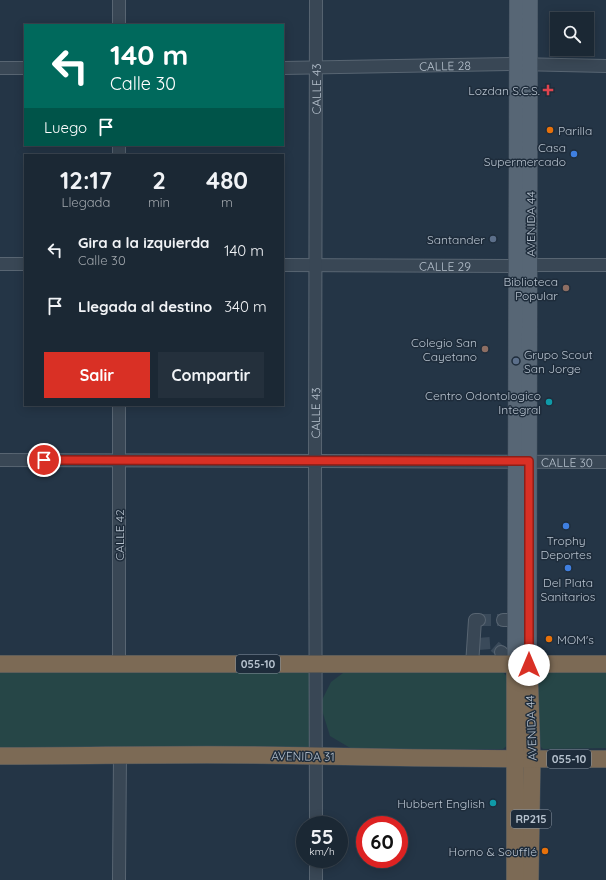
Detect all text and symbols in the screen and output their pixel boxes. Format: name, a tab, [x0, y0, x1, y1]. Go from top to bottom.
map controls	[550, 12, 594, 56]
button: search	[550, 12, 594, 56]
text: 140 m	[110, 37, 188, 72]
icon: left	[44, 40, 96, 92]
street label: CALLE 28	[419, 57, 471, 73]
street label: CALLE 43	[308, 63, 323, 115]
text: Calle 30	[110, 72, 176, 95]
place label: Lozdan S.C.S.	[468, 83, 540, 98]
marker: Lozdan S.C.S.	[543, 85, 553, 95]
icon: arrive	[95, 116, 117, 138]
text: Luego	[44, 118, 87, 137]
place label: Parilla	[558, 123, 592, 138]
marker: Parilla	[545, 125, 555, 135]
place label: Casa Supermercado	[484, 140, 566, 169]
marker: Casa Supermercado	[569, 149, 579, 159]
text: 12:17	[60, 165, 112, 195]
text: 2	[152, 165, 166, 195]
text: 480	[206, 165, 248, 195]
street label: AVENIDA 44	[523, 191, 538, 257]
text: Llegada	[62, 194, 110, 210]
text: min	[148, 194, 170, 210]
text: m	[221, 194, 233, 210]
place label: Santander	[427, 232, 485, 247]
text: Gira a la izquierda	[78, 233, 210, 252]
marker: Santander	[488, 234, 498, 244]
icon: left	[44, 239, 66, 261]
text: 140 m	[224, 241, 264, 260]
text: Calle 30	[78, 252, 126, 268]
street label: CALLE 29	[419, 258, 471, 273]
place label: Biblioteca Popular	[503, 274, 558, 303]
marker: Biblioteca Popular	[561, 283, 571, 293]
icon: arrive	[44, 295, 66, 317]
text: Llegada al destino	[78, 297, 212, 316]
text: 340 m	[224, 297, 267, 316]
place label: Colegio San Cayetano	[411, 335, 477, 364]
marker: Colegio San Cayetano	[480, 344, 490, 354]
place label: Grupo Scout San Jorge	[524, 347, 593, 376]
button: Salir	[44, 352, 150, 398]
button: Compartir	[158, 352, 264, 398]
marker: Grupo Scout San Jorge	[511, 356, 521, 366]
street label: CALLE 43	[308, 387, 323, 439]
place label: Centro Odontologico Integral	[425, 388, 541, 417]
marker: Centro Odontologico Integral	[544, 397, 554, 407]
pin	[27, 443, 61, 477]
icon: arrive	[33, 449, 55, 471]
street label: CALLE 30	[541, 454, 593, 469]
street label: CALLE 42	[112, 509, 127, 561]
marker: Trophy Deportes	[561, 521, 571, 531]
place label: Trophy Deportes	[540, 533, 592, 562]
marker: Del Plata Sanitarios	[563, 563, 573, 573]
place label: Del Plata Sanitarios	[541, 575, 596, 604]
place label: MOM's	[557, 632, 594, 647]
marker: MOM's	[544, 634, 554, 644]
position arrow	[508, 644, 550, 686]
road number: 055-10	[236, 655, 280, 673]
street label: AVENIDA 44	[522, 695, 540, 761]
street label: AVENIDA 31	[271, 748, 335, 764]
road number: 055-10	[547, 750, 591, 768]
place label: Hubbert English	[397, 796, 485, 811]
marker: Hubbert English	[488, 798, 498, 808]
road number: RP215	[511, 810, 551, 828]
speed limit sign: 60	[356, 816, 408, 868]
text: 55	[310, 824, 334, 849]
place label: Horno & Soufflé	[449, 844, 537, 859]
text: km/h	[309, 845, 335, 858]
marker: Horno & Soufflé	[540, 846, 550, 856]

